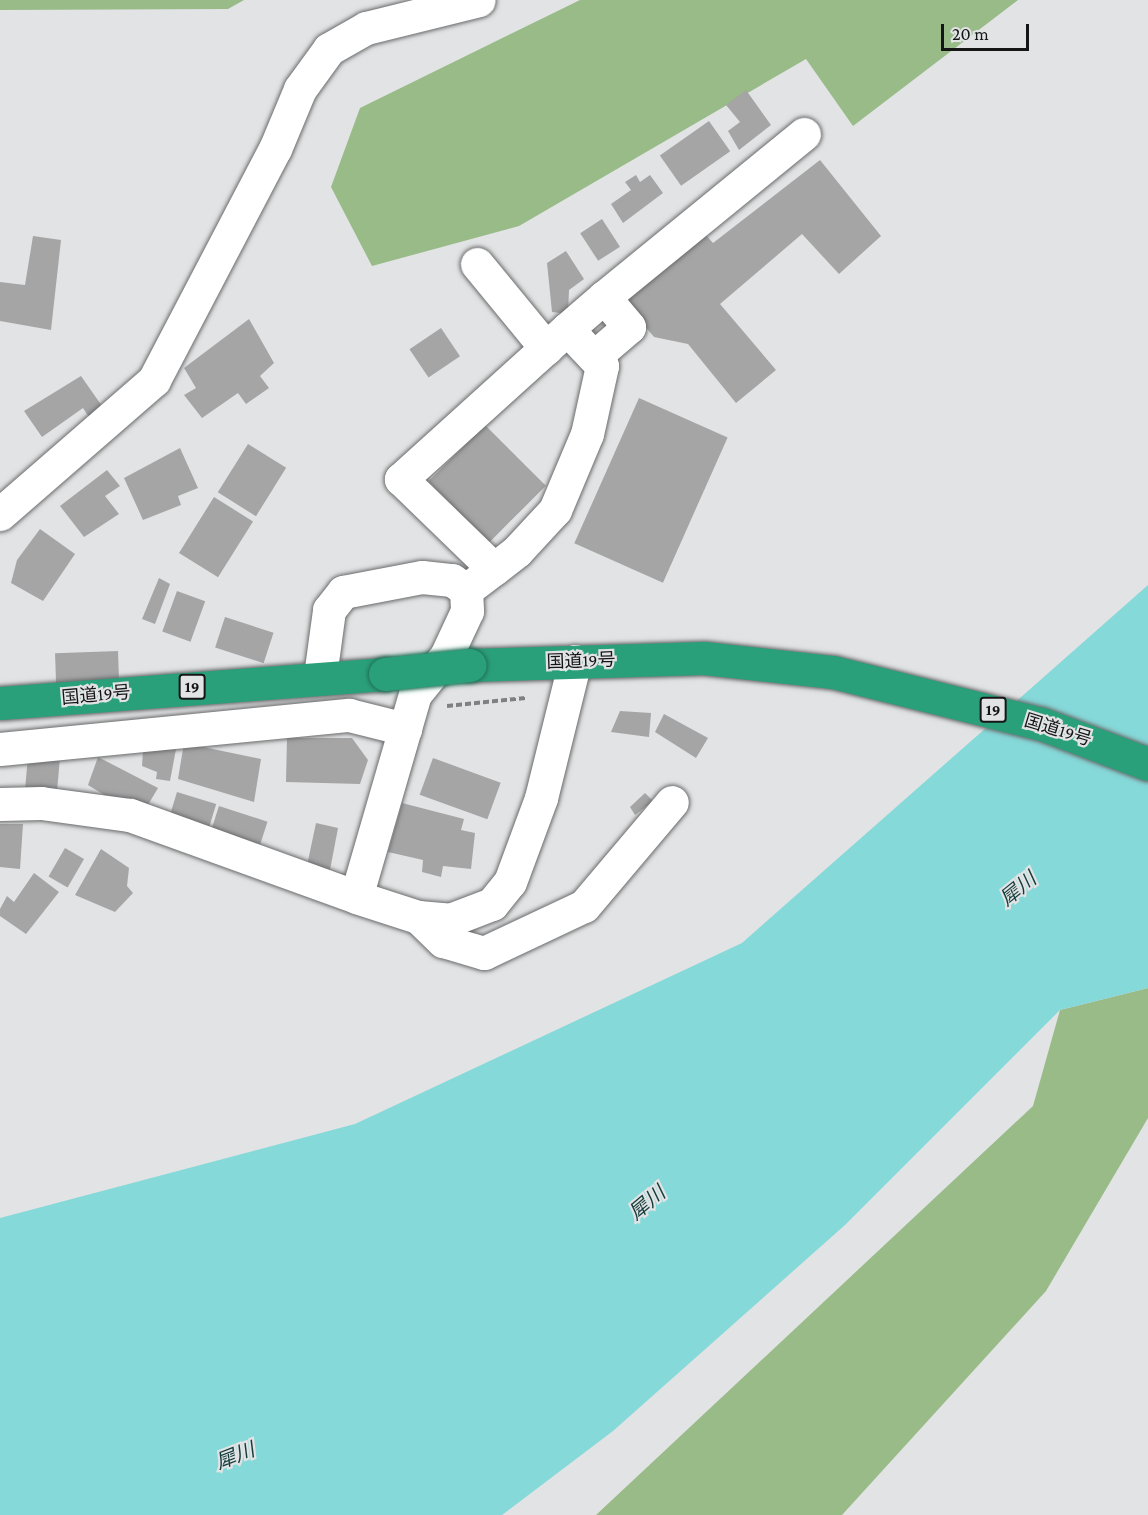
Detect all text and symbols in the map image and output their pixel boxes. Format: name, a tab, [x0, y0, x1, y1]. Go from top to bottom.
scale bar	[944, 12, 1032, 50]
text: 20 m	[952, 24, 989, 44]
street label: 国道19号	[546, 649, 616, 673]
road number: 19	[178, 674, 206, 700]
street label: 国道19号	[61, 681, 131, 709]
road number: 19	[980, 697, 1006, 723]
street label: 国道19号	[1022, 710, 1094, 750]
water label: 犀川	[995, 867, 1041, 911]
water label: 犀川	[624, 1181, 670, 1225]
water label: 犀川	[212, 1438, 258, 1474]

